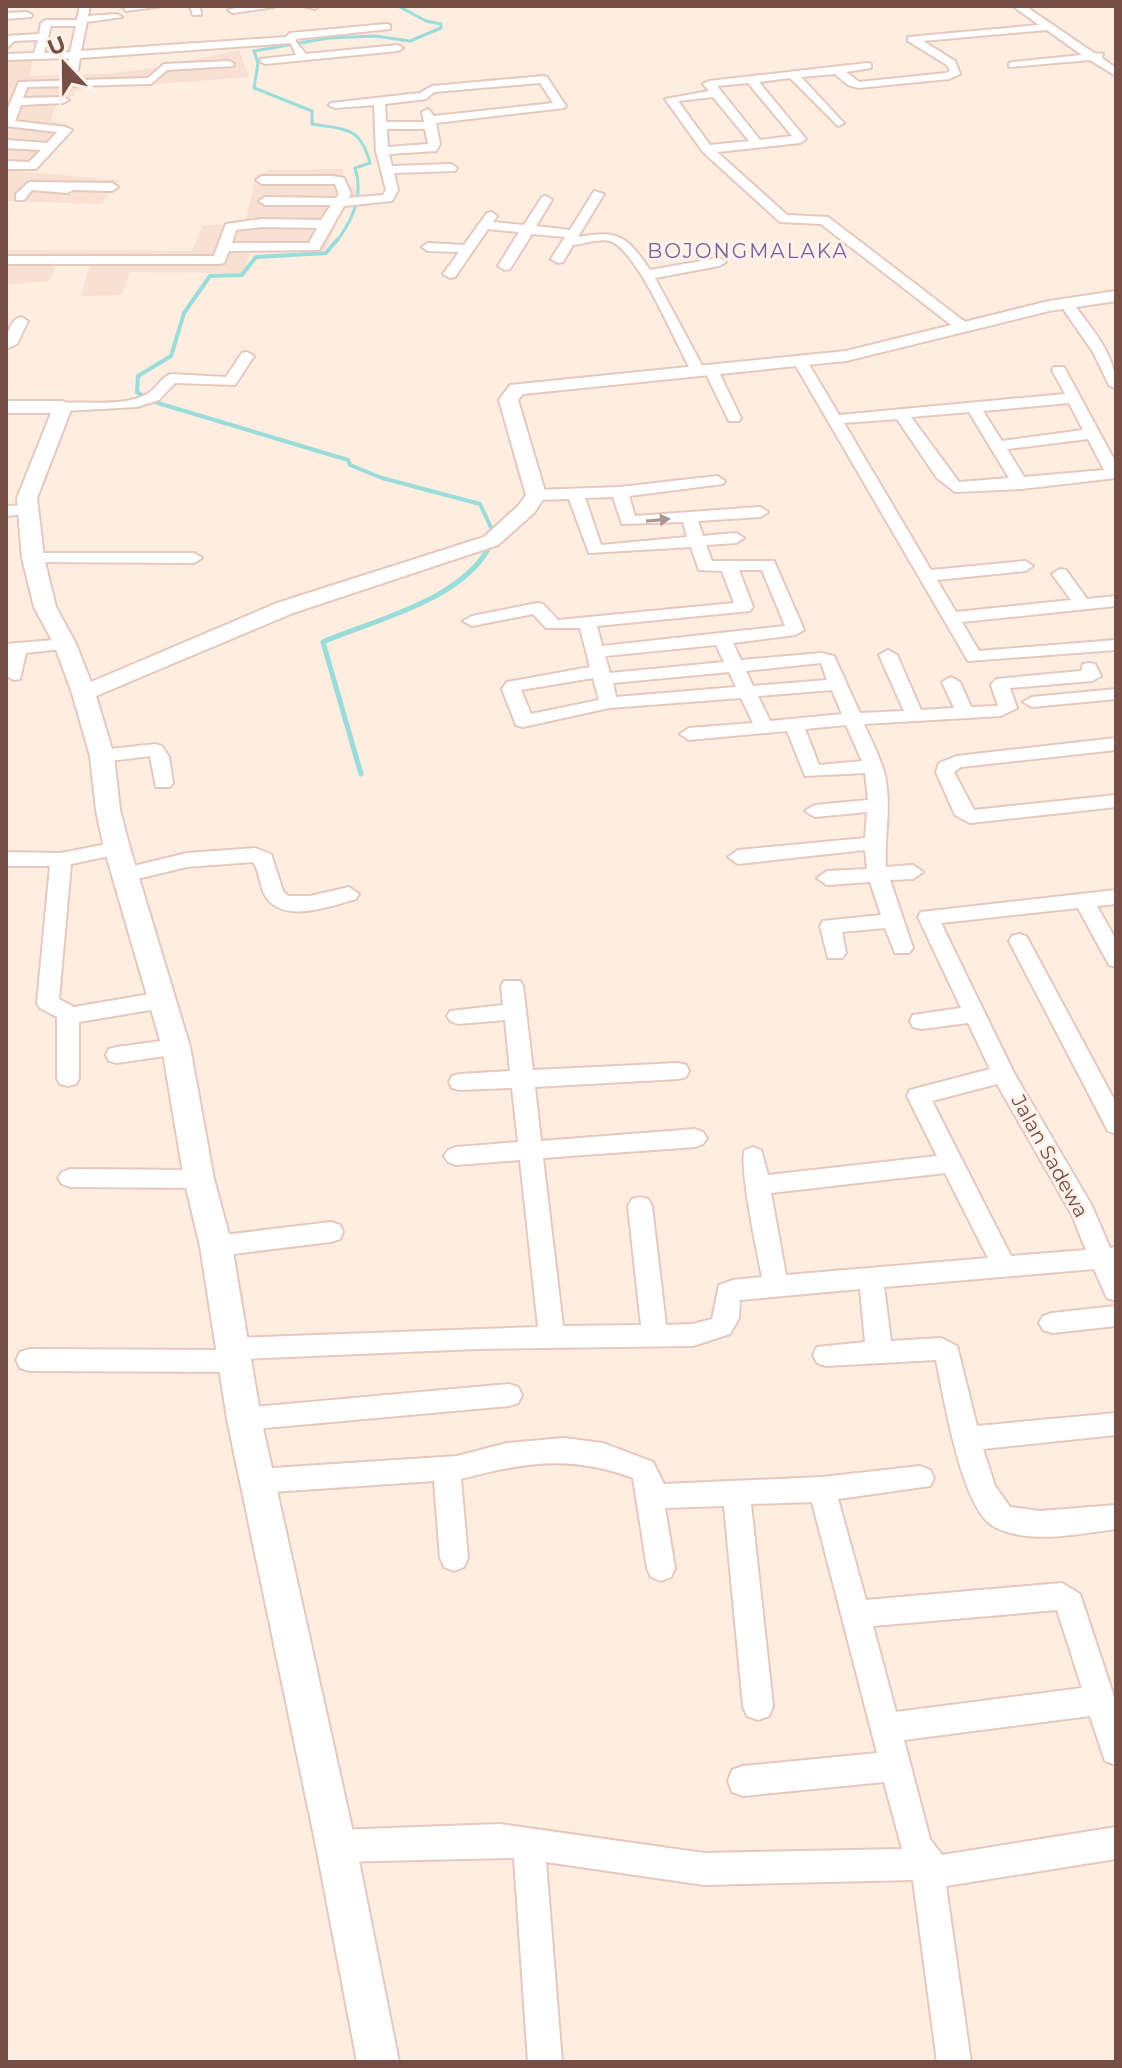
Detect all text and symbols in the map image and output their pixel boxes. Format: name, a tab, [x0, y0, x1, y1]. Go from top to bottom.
north arrow	[24, 24, 104, 104]
text: U	[44, 30, 70, 62]
district label: BOJONGMALAKA	[647, 239, 849, 263]
one-way arrow	[646, 513, 671, 526]
street label: Jalan Sadewa	[1006, 1090, 1094, 1221]

